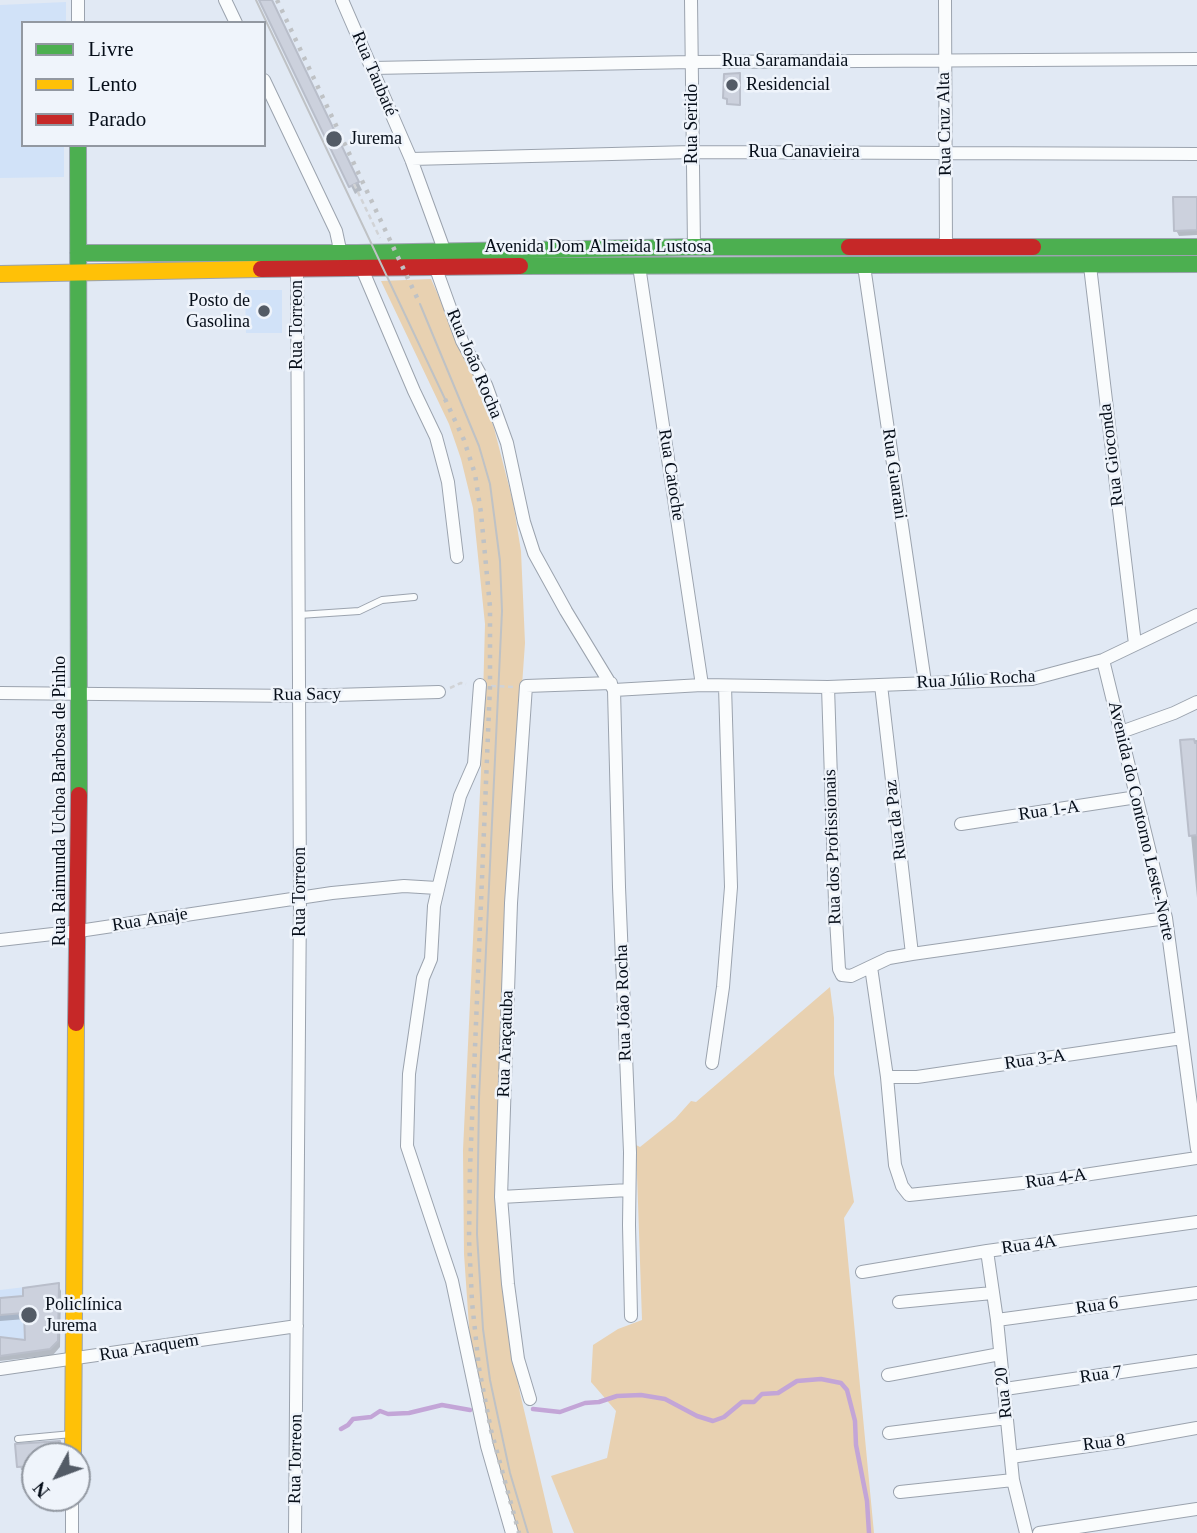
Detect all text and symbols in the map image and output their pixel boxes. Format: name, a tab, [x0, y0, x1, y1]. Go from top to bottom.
legend	[21, 21, 266, 147]
street label: Rua Taubaté	[346, 28, 402, 120]
text: Livre	[88, 37, 133, 61]
street label: Rua Saramandaia	[722, 50, 848, 72]
text: Lento	[88, 72, 137, 96]
street label: Rua Cruz Alta	[933, 72, 957, 176]
place label: Residencial	[746, 74, 830, 96]
marker: Residencial	[724, 77, 740, 93]
street label: Rua Serido	[681, 84, 703, 164]
text: Parado	[88, 107, 146, 131]
place label: Jurema	[350, 128, 402, 150]
marker: Jurema	[324, 129, 344, 149]
street label: Rua Canavieira	[748, 141, 860, 163]
street label: Avenida Dom Almeida Lustosa	[484, 236, 712, 258]
street label: Rua Torreon	[286, 280, 308, 370]
place label: Posto de Gasolina	[186, 290, 250, 332]
marker: Posto de Gasolina	[256, 303, 272, 319]
street label: Rua João Rocha	[441, 306, 507, 422]
street label: Rua Gioconda	[1095, 402, 1129, 508]
street label: Rua Guarani	[877, 427, 911, 521]
street label: Rua Catoche	[653, 428, 689, 522]
street label: Rua Raimunda Uchoa Barbosa de Pinho	[49, 656, 71, 946]
street label: Rua Júlio Rocha	[916, 666, 1036, 694]
street label: Rua Sacy	[273, 684, 341, 706]
street label: Avenida do Contorno Leste-Norte	[1103, 699, 1179, 943]
street label: Rua dos Profissionais	[819, 769, 847, 925]
street label: Rua da Paz	[880, 778, 912, 862]
street label: Rua 1-A	[1017, 796, 1081, 826]
street label: Rua Torreon	[289, 847, 311, 937]
street label: Rua Anaje	[111, 903, 189, 937]
street label: Rua João Rocha	[611, 944, 637, 1062]
street label: Rua Araçatuba	[493, 990, 519, 1098]
street label: Rua 3-A	[1003, 1045, 1067, 1075]
street label: Rua 4-A	[1024, 1164, 1088, 1194]
street label: Rua 4A	[1000, 1230, 1058, 1260]
street label: Rua 6	[1074, 1292, 1120, 1320]
place label: Policlínica Jurema	[45, 1294, 122, 1336]
marker: Policlínica Jurema	[19, 1305, 39, 1325]
street label: Rua Araquem	[98, 1329, 200, 1367]
street label: Rua 7	[1078, 1361, 1124, 1389]
street label: Rua 20	[991, 1366, 1017, 1420]
street label: Rua Torreon	[284, 1414, 308, 1504]
street label: Rua 8	[1082, 1430, 1126, 1456]
north arrow	[21, 1442, 91, 1512]
text: N	[29, 1478, 54, 1502]

